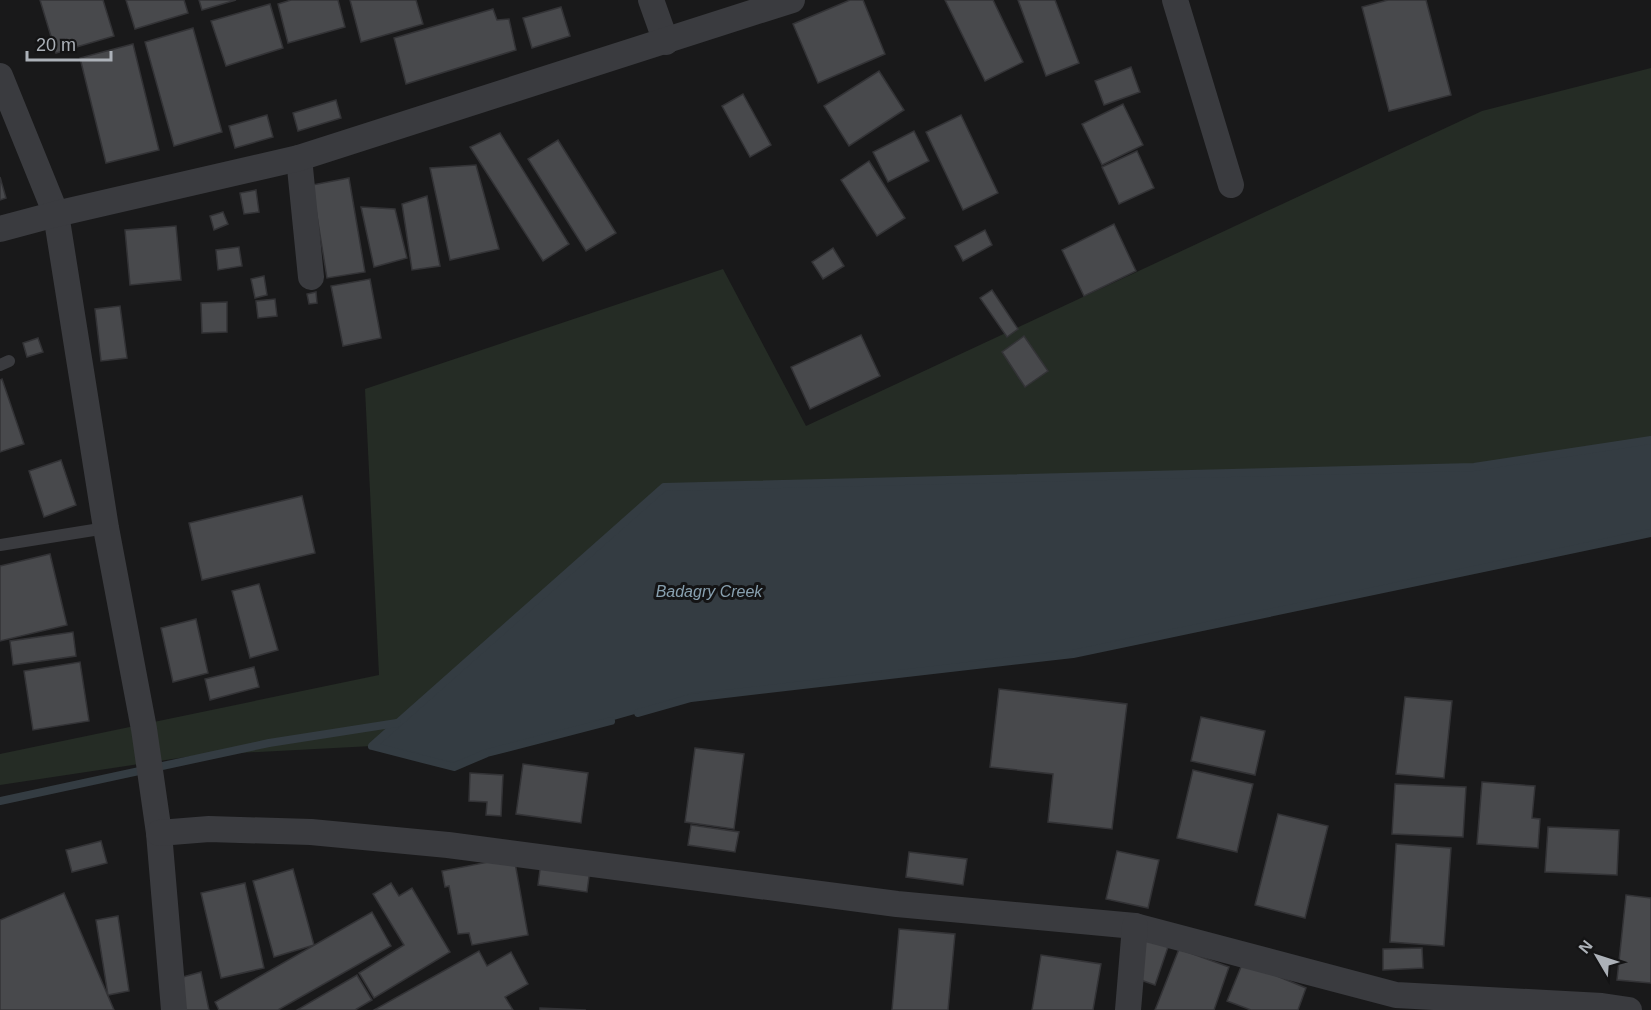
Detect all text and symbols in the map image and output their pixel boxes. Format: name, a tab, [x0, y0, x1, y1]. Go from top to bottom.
scale bar	[27, 24, 111, 62]
text: 20 m	[36, 35, 76, 55]
water label: Badagry Creek	[656, 583, 763, 600]
north arrow	[1567, 926, 1627, 986]
text: N	[1575, 937, 1596, 957]

